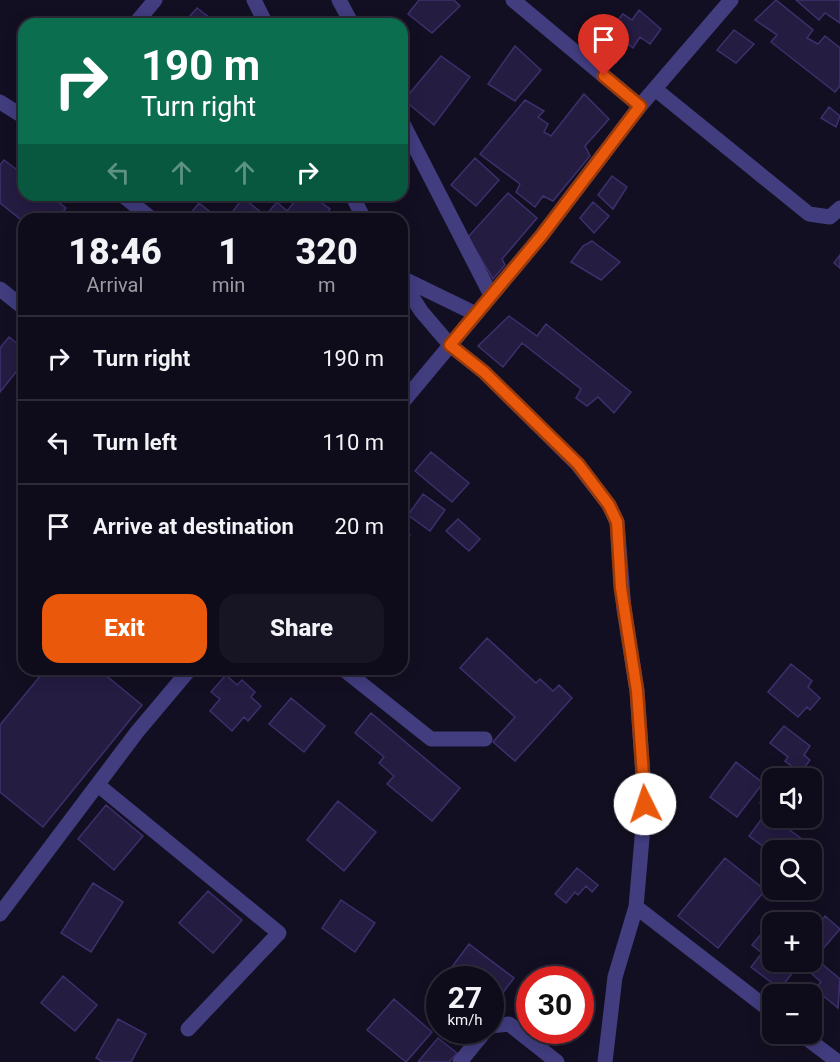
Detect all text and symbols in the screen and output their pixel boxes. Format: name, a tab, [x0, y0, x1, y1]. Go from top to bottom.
pin	[578, 14, 629, 76]
icon: arrive	[587, 23, 620, 56]
text: 190 m	[141, 41, 260, 90]
icon: right	[42, 42, 120, 120]
text: Turn right	[141, 91, 256, 123]
icon: left	[102, 156, 135, 189]
icon: ahead	[165, 156, 198, 189]
icon: ahead	[228, 156, 261, 189]
icon: right	[291, 156, 324, 189]
text: 18:46	[68, 231, 162, 273]
text: 1	[218, 231, 239, 273]
text: 320	[296, 231, 358, 273]
text: Arrival	[87, 273, 143, 297]
text: min	[212, 273, 245, 297]
text: m	[318, 273, 335, 297]
icon: right	[42, 342, 75, 375]
text: Turn right	[93, 346, 190, 371]
text: 190 m	[322, 346, 384, 371]
icon: left	[42, 426, 75, 459]
text: Turn left	[93, 430, 177, 455]
text: 110 m	[322, 430, 384, 455]
icon: arrive	[42, 510, 75, 543]
text: Arrive at destination	[93, 514, 294, 539]
text: 20 m	[335, 514, 384, 539]
button: Exit	[42, 594, 207, 663]
button: Share	[219, 594, 384, 663]
map controls	[762, 768, 822, 1044]
button: sound	[762, 768, 822, 828]
position arrow	[613, 772, 677, 836]
button: search	[762, 840, 822, 900]
button: +	[762, 912, 822, 972]
speed limit sign: 30	[516, 966, 594, 1044]
text: 27	[448, 980, 482, 1015]
button: −	[762, 984, 822, 1044]
text: km/h	[447, 1011, 483, 1029]

